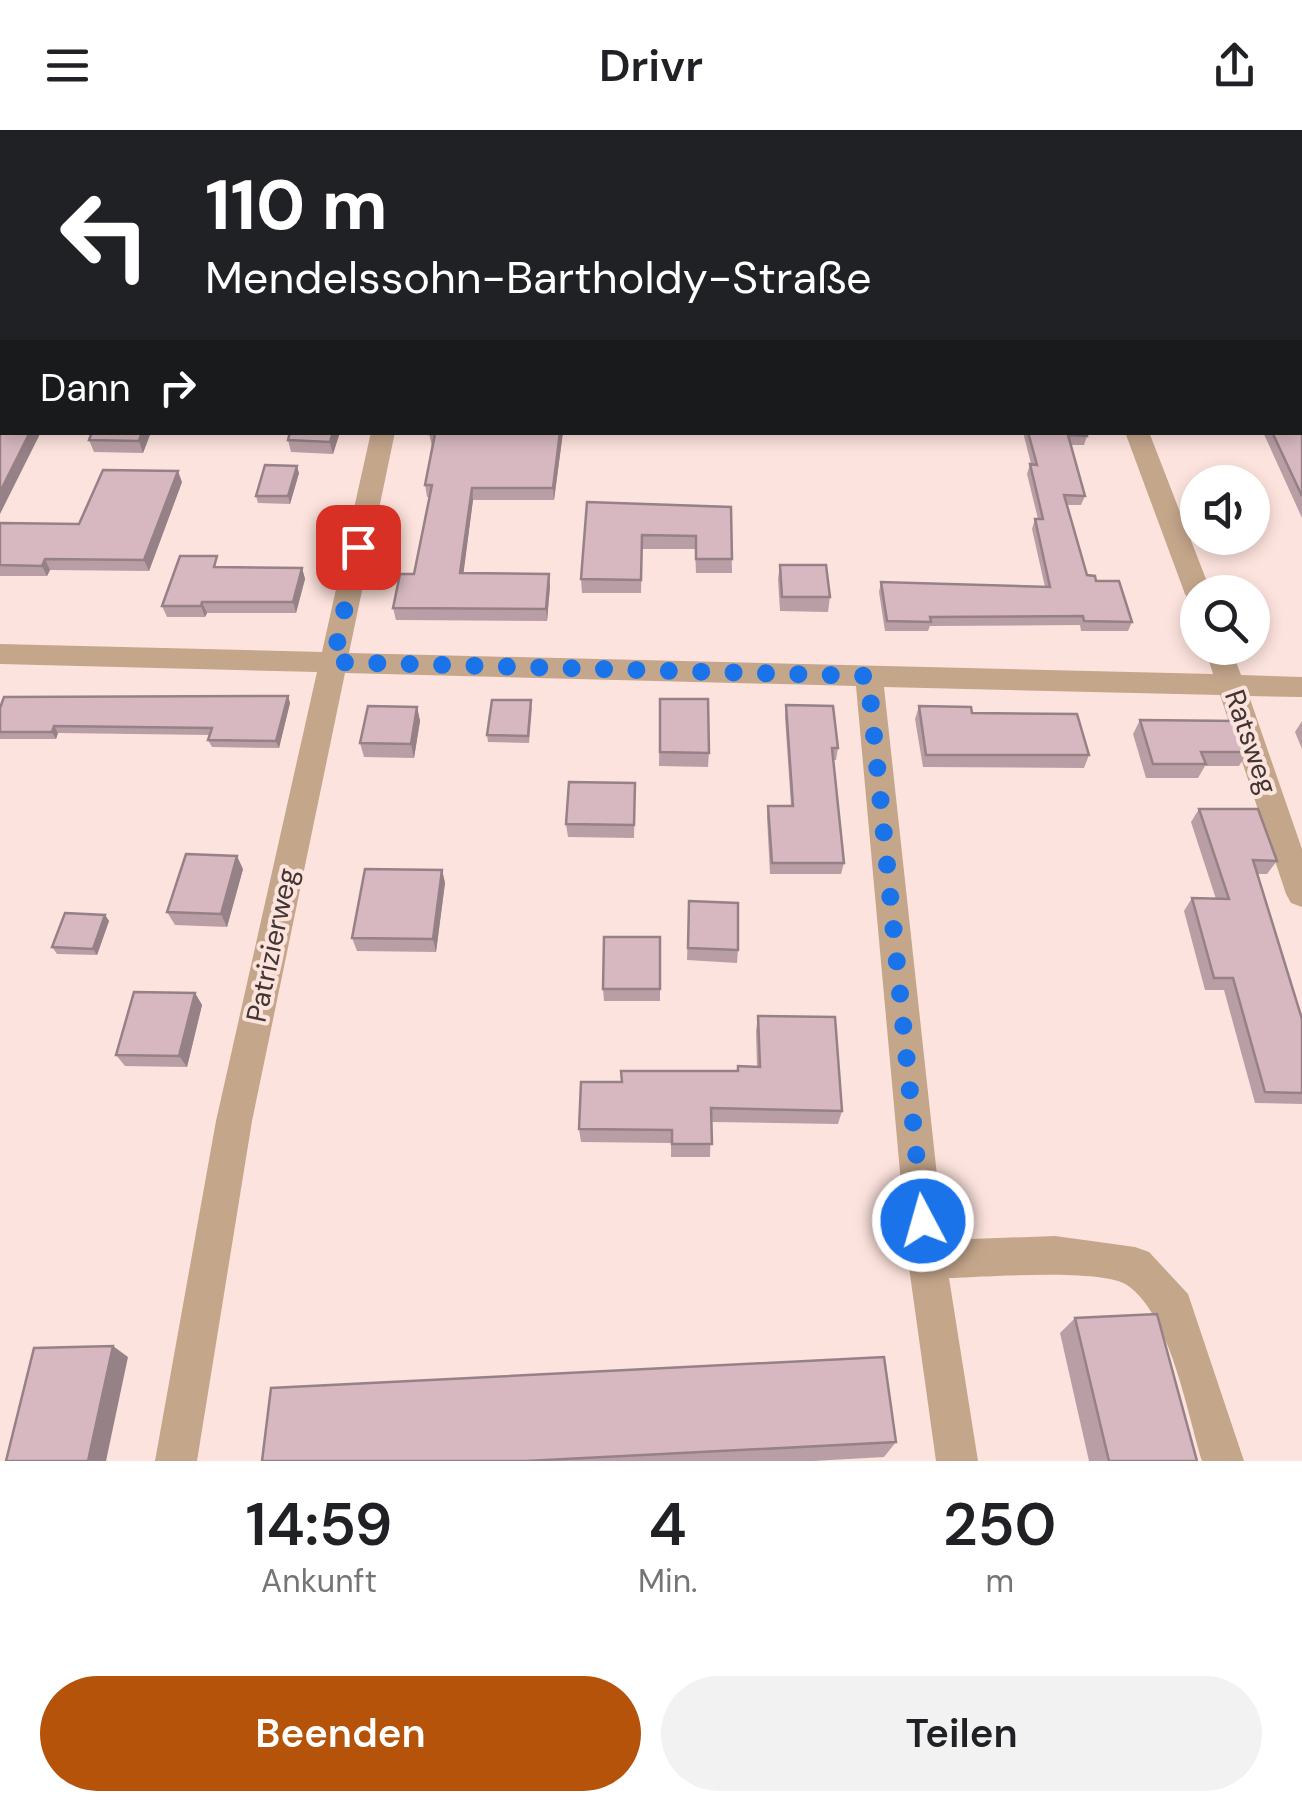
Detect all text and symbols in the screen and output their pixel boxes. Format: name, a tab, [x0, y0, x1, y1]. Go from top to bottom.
text: Drivr	[599, 36, 703, 95]
icon: menu	[40, 38, 95, 93]
icon: share	[1207, 38, 1262, 93]
text: 110 m	[205, 160, 388, 251]
icon: left	[40, 170, 170, 300]
text: Mendelssohn-Bartholdy-Straße	[205, 248, 872, 307]
icon: right	[150, 360, 205, 415]
text: Dann	[40, 363, 130, 413]
map controls	[1180, 465, 1270, 665]
button: sound	[1180, 465, 1270, 555]
pin	[316, 505, 401, 590]
icon: arrive	[331, 520, 386, 575]
button: search	[1180, 575, 1270, 665]
street label: Ratsweg	[1216, 685, 1286, 799]
street label: Patrizierweg	[238, 865, 306, 1025]
position arrow	[871, 1169, 975, 1273]
text: 14:59	[246, 1485, 393, 1564]
text: 4	[649, 1485, 687, 1564]
text: 250	[943, 1485, 1056, 1564]
text: Ankunft	[261, 1560, 377, 1602]
text: Min.	[638, 1560, 697, 1602]
text: m	[985, 1560, 1014, 1602]
button: Beenden	[40, 1676, 641, 1791]
button: Teilen	[661, 1676, 1262, 1791]

